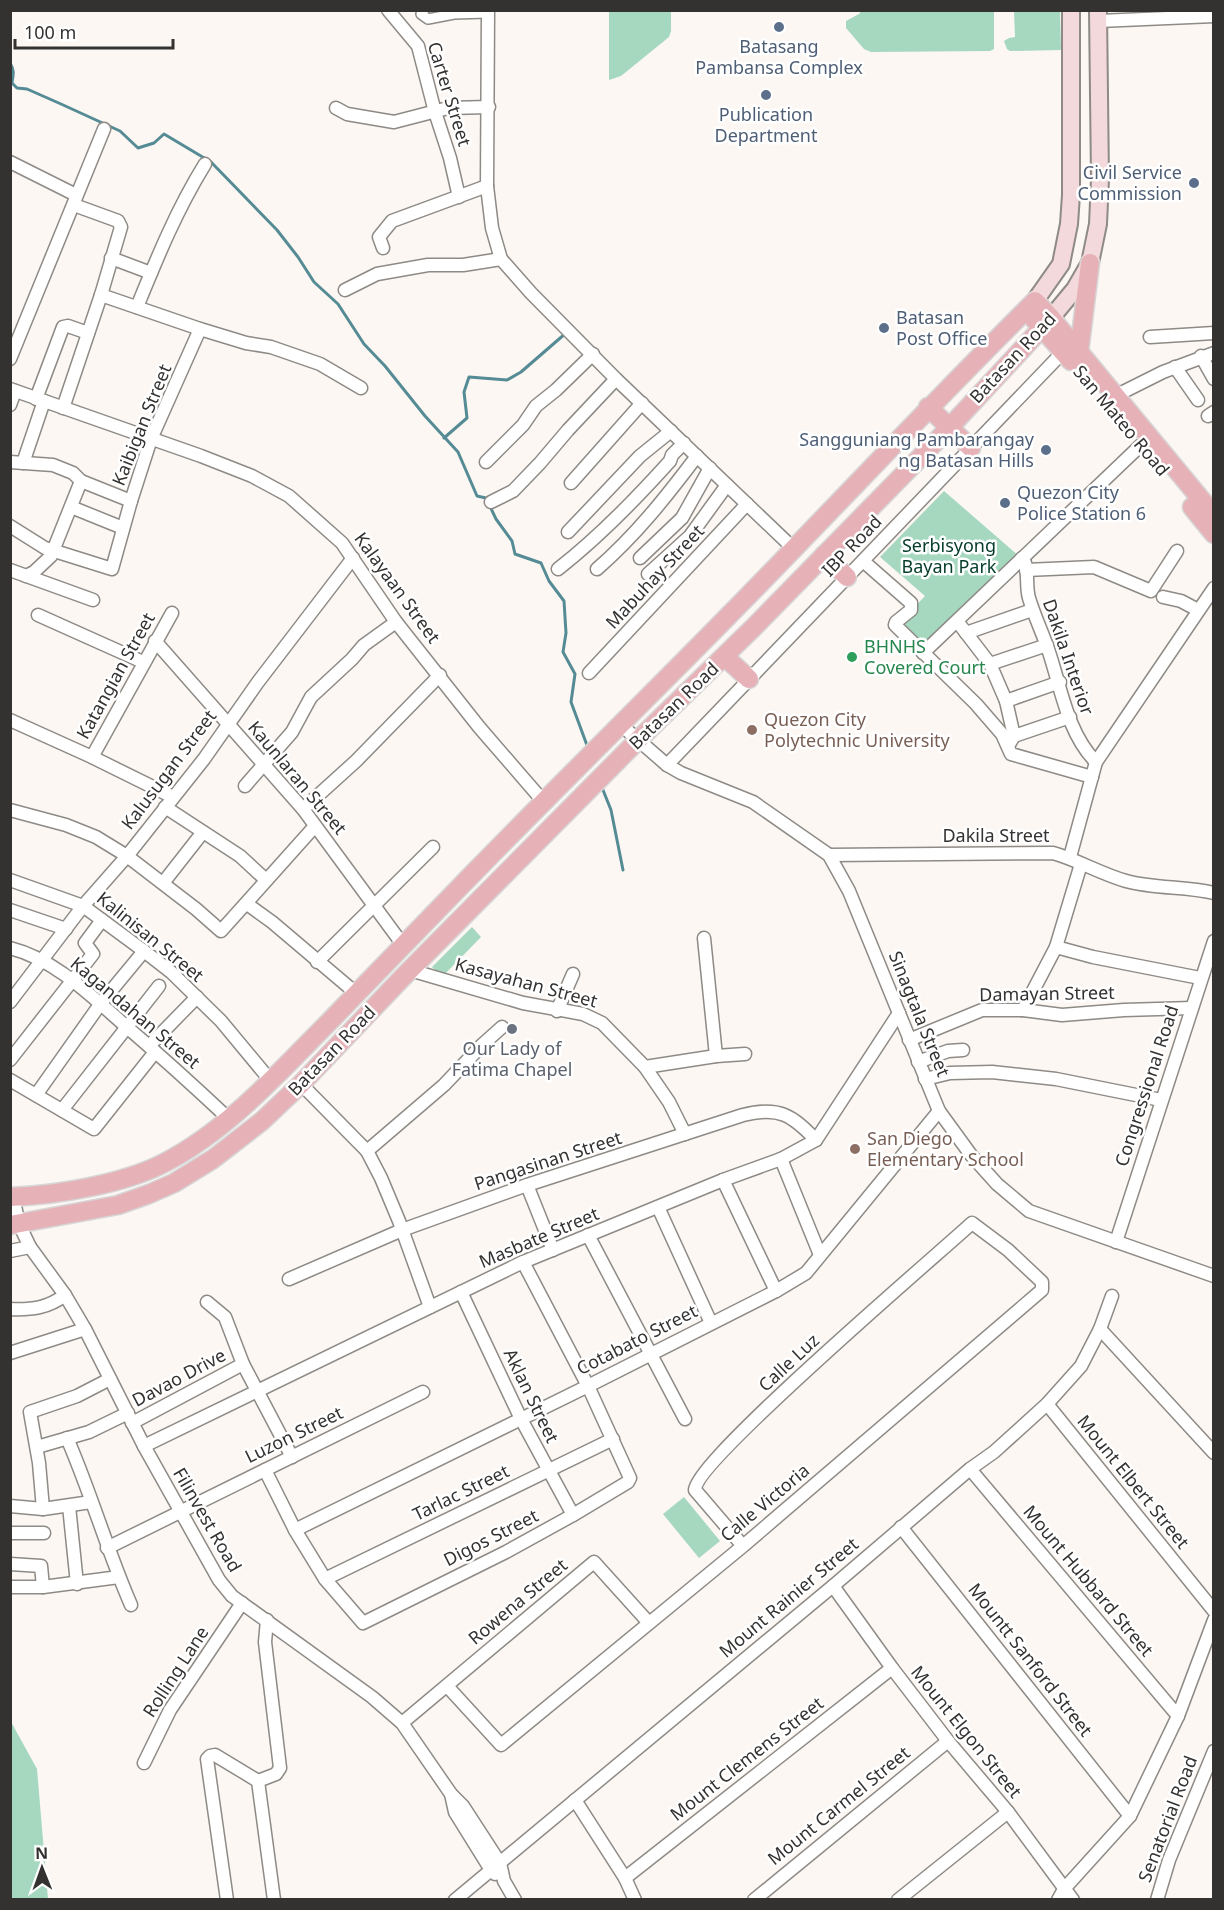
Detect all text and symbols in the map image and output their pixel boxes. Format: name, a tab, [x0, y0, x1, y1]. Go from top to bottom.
scale bar	[15, 12, 172, 50]
text: 100 m	[24, 20, 76, 44]
marker: Batasang Pambansa Complex	[772, 20, 786, 34]
place label: Batasang Pambansa Complex	[695, 34, 863, 79]
street label: Carter Street	[423, 39, 477, 149]
marker: Publication Department	[759, 88, 773, 102]
place label: Publication Department	[715, 102, 818, 147]
place label: Civil Service Commission	[1078, 160, 1182, 205]
marker: Civil Service Commission	[1187, 176, 1201, 190]
place label: Batasan Post Office	[896, 305, 987, 350]
street label: Batasan Road	[964, 307, 1061, 408]
marker: Batasan Post Office	[877, 321, 891, 335]
street label: Kaibigan Street	[106, 360, 177, 489]
street label: San Mateo Road	[1068, 360, 1175, 481]
place label: Sangguniang Pambarangay ng Batasan Hills	[799, 427, 1035, 472]
marker: Sangguniang Pambarangay ng Batasan Hills	[1039, 443, 1053, 457]
place label: Quezon City Police Station 6	[1017, 480, 1146, 525]
marker: Quezon City Police Station 6	[998, 496, 1012, 510]
street label: IBP Road	[816, 509, 887, 581]
street label: Mabuhay Street	[600, 519, 709, 633]
street label: Kalayaan Street	[349, 527, 446, 648]
park label: Serbisyong Bayan Park	[902, 533, 997, 578]
street label: Dakila Interior	[1038, 595, 1100, 718]
street label: Katangian Street	[70, 608, 160, 743]
place label: BHNHS Covered Court	[864, 634, 986, 679]
marker: BHNHS Covered Court	[845, 650, 859, 664]
street label: Batasan Road	[623, 656, 723, 754]
street label: Kalusugan Street	[115, 704, 221, 834]
place label: Quezon City Polytechnic University	[764, 707, 951, 752]
street label: Kaunlaran Street	[243, 715, 353, 840]
marker: Quezon City Polytechnic University	[745, 723, 759, 737]
street label: Dakila Street	[942, 823, 1050, 847]
street label: Kalinisan Street	[92, 886, 210, 987]
street label: Sinagtala Street	[884, 947, 956, 1080]
street label: Kagandahan Street	[66, 951, 206, 1074]
street label: Kasayahan Street	[452, 951, 601, 1013]
street label: Damayan Street	[979, 980, 1115, 1006]
street label: Batasan Road	[282, 1000, 380, 1100]
street label: Congressional Road	[1109, 1002, 1183, 1169]
marker: Our Lady of Fatima Chapel	[505, 1022, 519, 1036]
place label: Our Lady of Fatima Chapel	[452, 1036, 572, 1081]
street label: Pangasinan Street	[471, 1125, 625, 1195]
place label: San Diego Elementary School	[867, 1126, 1024, 1171]
marker: San Diego Elementary School	[848, 1142, 862, 1156]
street label: Masbate Street	[475, 1201, 603, 1273]
street label: Cotabato Street	[572, 1298, 701, 1380]
street label: Calle Luz	[753, 1328, 824, 1396]
street label: Davao Drive	[128, 1342, 229, 1412]
street label: Aklan Street	[499, 1344, 565, 1447]
street label: Luzon Street	[241, 1400, 347, 1468]
street label: Mount Elbert Street	[1072, 1410, 1195, 1554]
street label: Tarlac Street	[408, 1458, 513, 1526]
street label: Calle Victoria	[715, 1458, 814, 1547]
street label: Filinvest Road	[168, 1463, 247, 1576]
street label: Mount Hubbard Street	[1018, 1500, 1159, 1661]
street label: Digos Street	[439, 1503, 542, 1571]
street label: Mount Rainier Street	[714, 1532, 863, 1663]
street label: Rowena Street	[463, 1552, 572, 1650]
street label: Mountt Sanford Street	[963, 1578, 1099, 1741]
street label: Rolling Lane	[137, 1621, 213, 1721]
street label: Mount Elgon Street	[906, 1660, 1028, 1803]
street label: Mount Clemens Street	[665, 1690, 828, 1826]
street label: Mount Carmel Street	[762, 1740, 915, 1870]
street label: Senatorial Road	[1132, 1752, 1202, 1885]
north arrow	[12, 1838, 72, 1898]
text: N	[35, 1842, 48, 1864]

